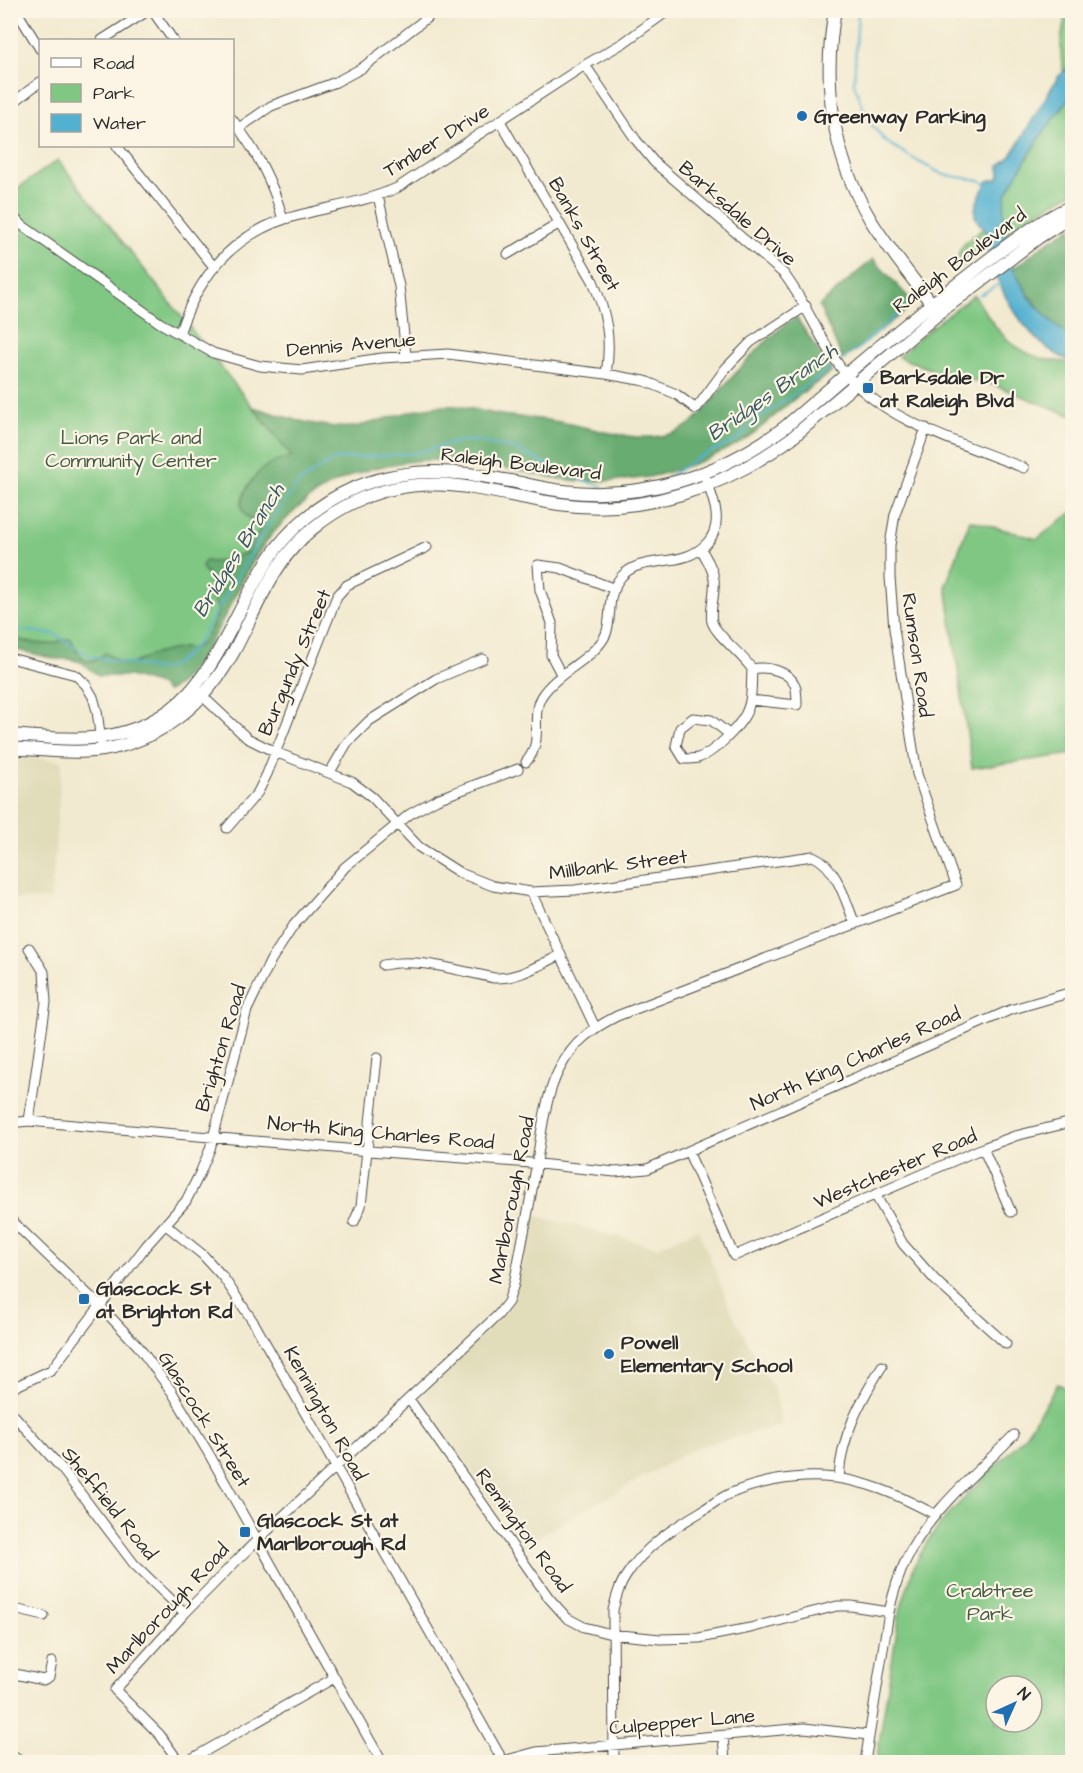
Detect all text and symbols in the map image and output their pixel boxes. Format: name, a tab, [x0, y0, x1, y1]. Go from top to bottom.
legend	[39, 39, 234, 147]
text: Road	[93, 51, 134, 76]
text: Park	[93, 81, 135, 106]
street label: Timber Drive	[378, 97, 495, 185]
place label: Greenway Parking	[814, 103, 986, 132]
marker: Greenway Parking	[795, 109, 809, 123]
text: Water	[93, 111, 146, 136]
street label: Barksdale Drive	[672, 155, 803, 273]
street label: Banks Street	[541, 172, 627, 297]
street label: Raleigh Boulevard	[887, 201, 1033, 321]
street label: Dennis Avenue	[285, 325, 417, 365]
water label: Bridges Branch	[701, 336, 845, 449]
place label: Barksdale Dr at Raleigh Blvd	[879, 364, 1015, 416]
marker: Barksdale Dr at Raleigh Blvd	[861, 381, 875, 395]
park label: Lions Park and Community Center	[45, 424, 217, 476]
street label: Raleigh Boulevard	[439, 440, 603, 489]
water label: Bridges Branch	[186, 476, 293, 623]
street label: Burgundy Street	[251, 585, 339, 740]
street label: Rumson Road	[894, 591, 940, 719]
street label: Millbank Street	[547, 843, 689, 887]
street label: Brighton Road	[188, 981, 255, 1116]
street label: North King Charles Road	[746, 1000, 965, 1119]
street label: North King Charles Road	[266, 1109, 495, 1158]
street label: Marlborough Road	[482, 1114, 543, 1286]
street label: Westchester Road	[809, 1122, 981, 1216]
place label: Glascock St at Brighton Rd	[95, 1275, 233, 1327]
marker: Glascock St at Brighton Rd	[77, 1292, 91, 1306]
place label: Powell Elementary School	[621, 1329, 793, 1381]
street label: Kennington Road	[276, 1341, 374, 1486]
street label: Glascock Street	[151, 1346, 257, 1493]
marker: Powell Elementary School	[602, 1347, 616, 1361]
street label: Sheffield Road	[55, 1441, 164, 1566]
street label: Remington Road	[468, 1463, 578, 1599]
place label: Glascock St at Marlborough Rd	[257, 1507, 406, 1559]
marker: Glascock St at Marlborough Rd	[238, 1525, 252, 1539]
street label: Marlborough Road	[100, 1537, 237, 1681]
park label: Crabtree Park	[946, 1577, 1034, 1628]
north arrow	[984, 1674, 1044, 1734]
text: N	[1013, 1683, 1035, 1705]
street label: Culpepper Lane	[608, 1702, 756, 1742]

